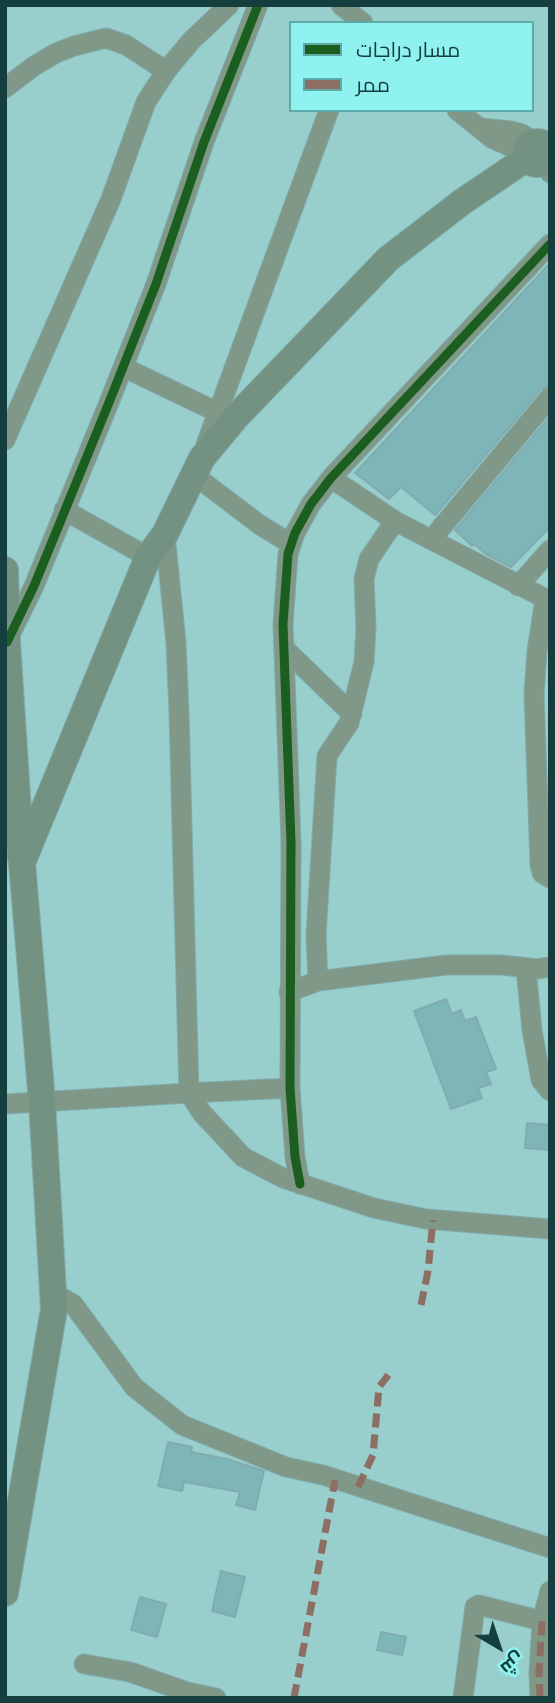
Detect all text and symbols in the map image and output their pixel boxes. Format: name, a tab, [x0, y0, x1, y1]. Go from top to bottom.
legend	[289, 21, 534, 112]
text: مسار دراجات	[356, 37, 460, 62]
text: ممر	[356, 72, 390, 97]
north arrow	[464, 1612, 534, 1682]
text: ش	[496, 1647, 529, 1680]

